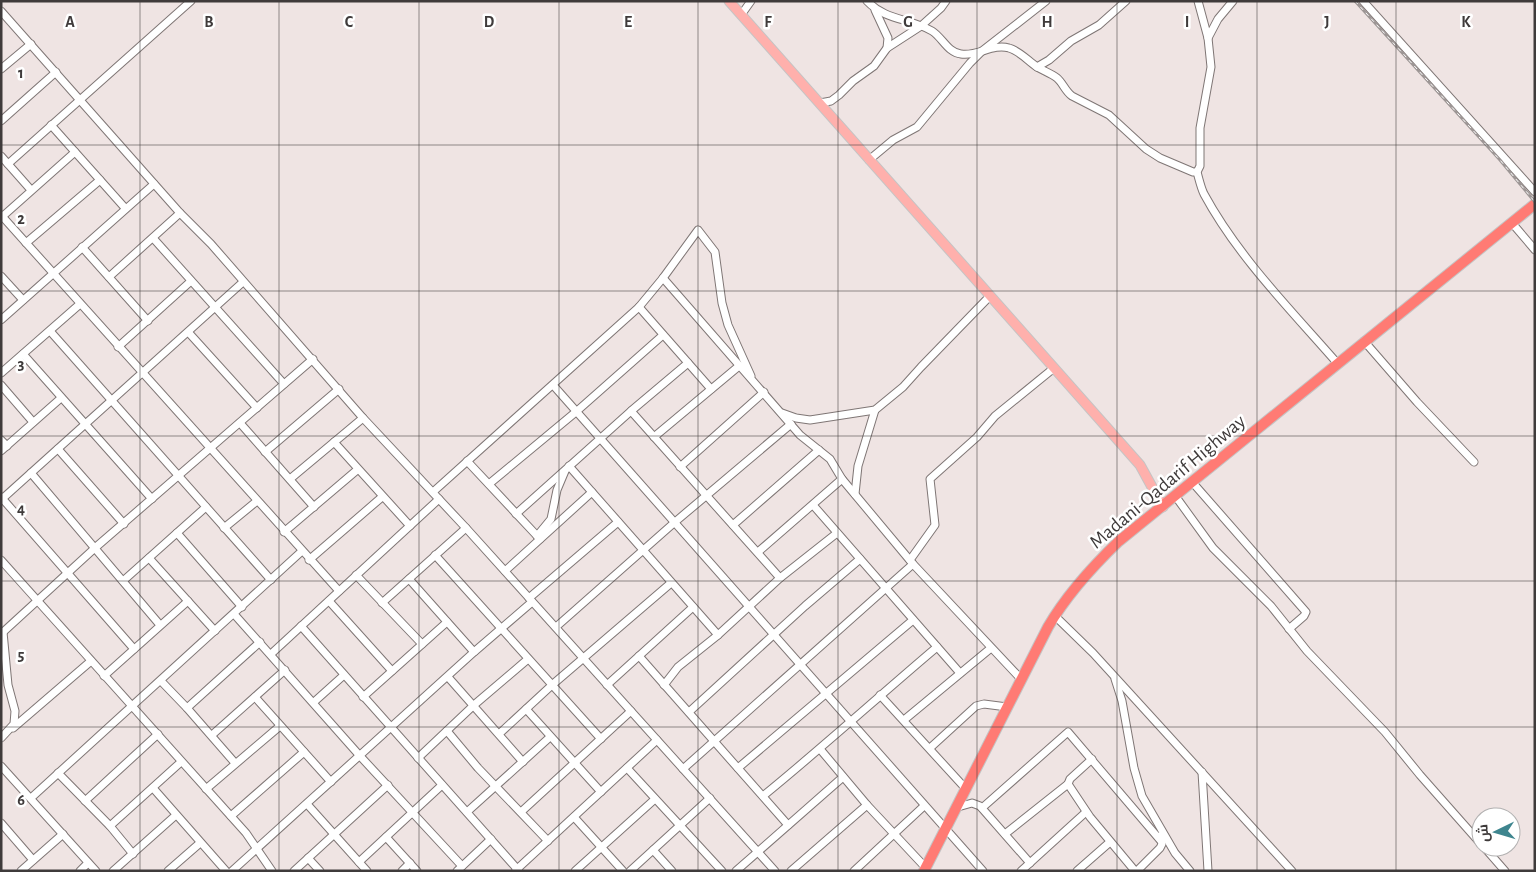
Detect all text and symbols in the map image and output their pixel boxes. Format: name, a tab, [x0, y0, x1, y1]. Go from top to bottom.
text: A	[65, 14, 75, 30]
text: B	[204, 14, 214, 30]
text: C	[345, 14, 354, 30]
text: D	[484, 14, 495, 30]
text: E	[624, 14, 632, 30]
text: F	[764, 14, 772, 30]
text: G	[903, 14, 913, 30]
text: H	[1041, 14, 1053, 30]
text: I	[1185, 14, 1189, 30]
text: J	[1324, 14, 1330, 30]
text: K	[1461, 14, 1471, 30]
text: 1	[18, 65, 24, 81]
text: 2	[17, 211, 25, 227]
text: 3	[18, 356, 25, 372]
street label: Madani-Qadarif Highway	[1086, 411, 1250, 553]
text: 4	[17, 501, 25, 517]
text: 5	[18, 647, 25, 663]
text: 6	[17, 792, 25, 808]
north arrow	[1471, 807, 1521, 857]
text: ش	[1474, 823, 1493, 843]

